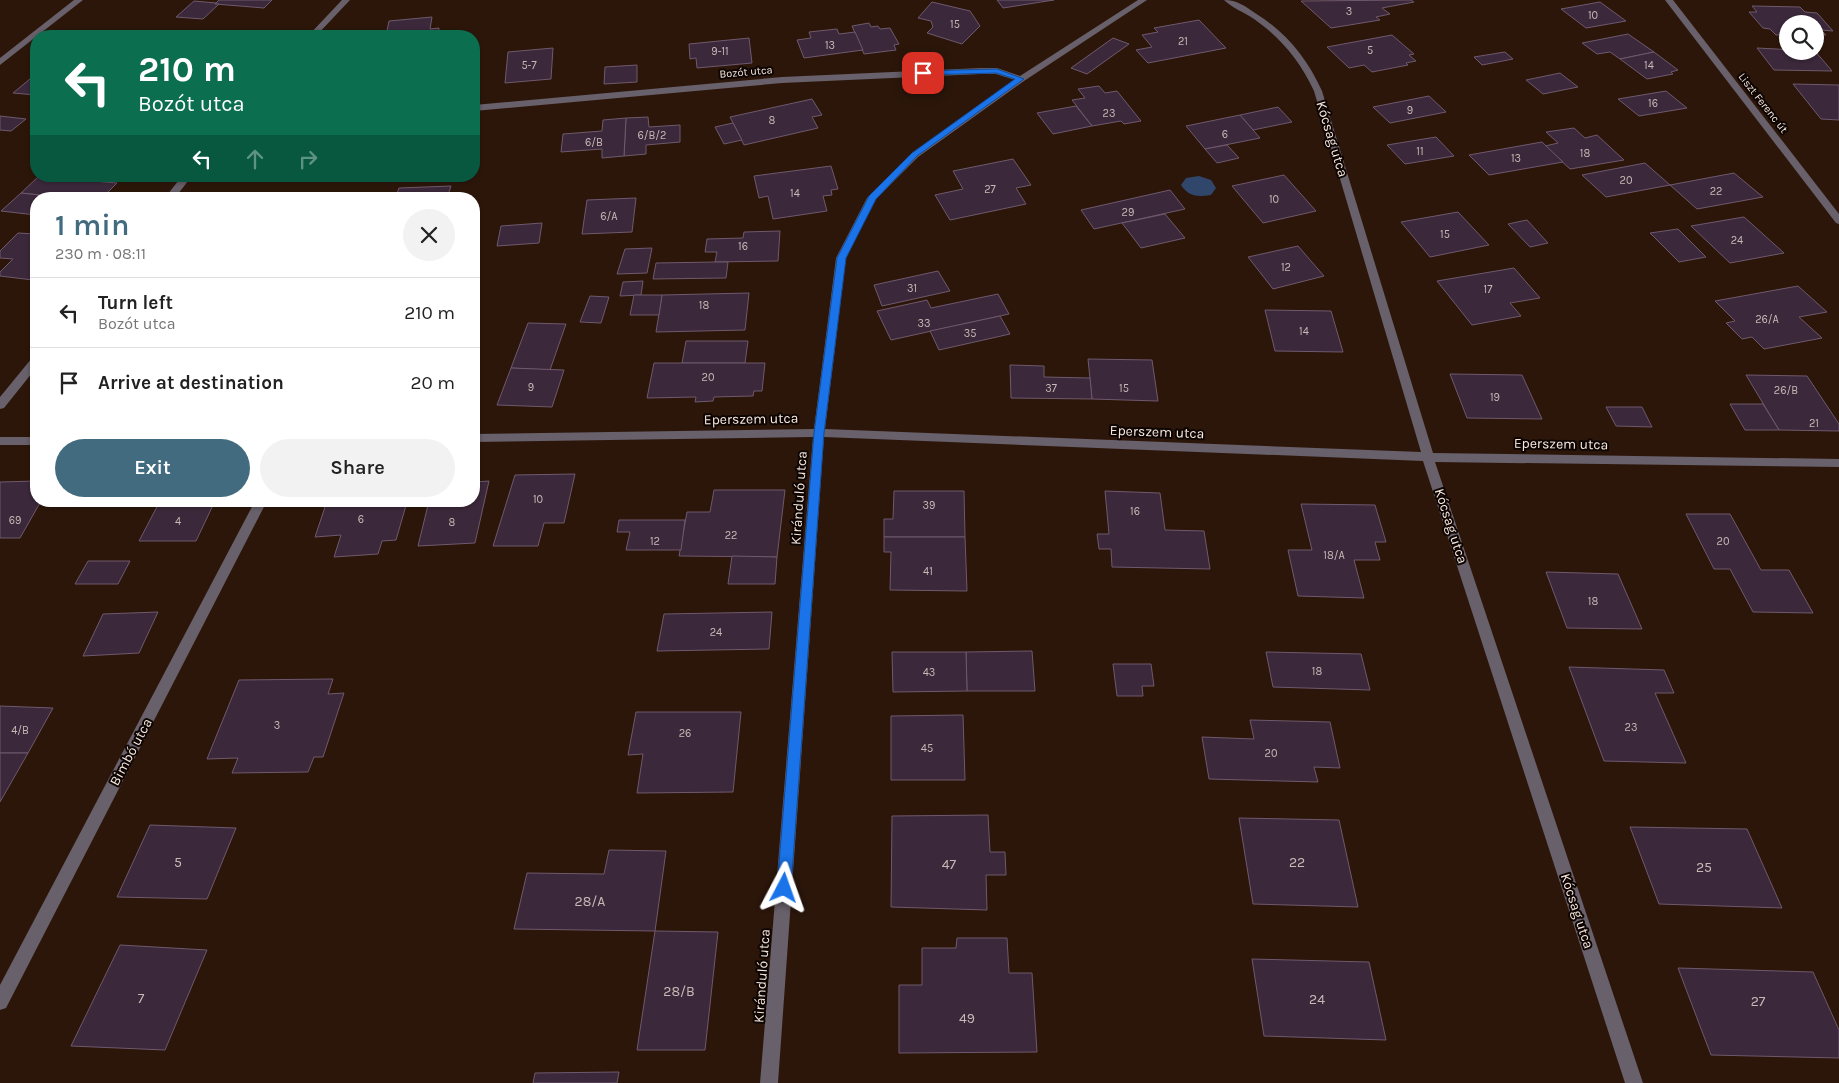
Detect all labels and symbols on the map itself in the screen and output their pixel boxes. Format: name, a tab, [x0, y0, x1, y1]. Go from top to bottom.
house number: 3	[1346, 5, 1352, 18]
house number: 10	[1588, 9, 1598, 22]
house number: 15	[950, 18, 960, 31]
house number: 21	[1178, 35, 1188, 48]
house number: 13	[825, 39, 835, 52]
house number: 5	[1367, 44, 1373, 57]
house number: 9-11	[711, 45, 729, 58]
pin	[902, 52, 944, 94]
house number: 5-7	[521, 59, 537, 72]
house number: 14	[1644, 59, 1654, 72]
street label: Bozót utca	[719, 63, 773, 81]
street label: Liszt Ferenc út	[1736, 70, 1790, 136]
house number: 16	[1648, 97, 1658, 110]
street label: Kócsag utca	[1312, 99, 1352, 179]
house number: 9	[1407, 104, 1413, 117]
house number: 23	[1103, 107, 1115, 120]
house number: 8	[769, 114, 776, 127]
house number: 6	[1222, 128, 1228, 141]
house number: 6/B/2	[637, 129, 667, 142]
house number: 6/B	[585, 136, 603, 149]
house number: 11	[1416, 145, 1424, 158]
house number: 18	[1580, 147, 1590, 160]
house number: 13	[1511, 152, 1521, 165]
house number: 20	[1620, 174, 1632, 187]
house number: 27	[984, 183, 996, 196]
house number: 22	[1710, 185, 1722, 198]
house number: 14	[790, 187, 800, 200]
house number: 10	[1269, 193, 1279, 206]
house number: 29	[1122, 206, 1134, 219]
house number: 6/A	[600, 210, 618, 223]
house number: 15	[1440, 228, 1450, 241]
house number: 24	[1731, 234, 1743, 247]
house number: 16	[738, 240, 748, 253]
house number: 12	[1281, 261, 1291, 274]
house number: 31	[907, 282, 917, 295]
house number: 17	[1484, 283, 1492, 296]
house number: 18	[699, 299, 709, 312]
house number: 26/A	[1755, 313, 1780, 326]
house number: 33	[918, 317, 931, 330]
house number: 14	[1299, 325, 1309, 338]
house number: 35	[964, 327, 976, 340]
house number: 20	[702, 371, 714, 384]
house number: 9	[528, 381, 534, 394]
house number: 37	[1045, 382, 1057, 395]
house number: 15	[1119, 382, 1129, 395]
house number: 26/B	[1774, 384, 1798, 397]
house number: 19	[1490, 391, 1500, 404]
street label: Eperszem utca	[704, 410, 798, 428]
house number: 21	[1809, 417, 1819, 430]
street label: Eperszem utca	[1109, 422, 1205, 442]
street label: Eperszem utca	[1514, 435, 1608, 453]
street label: Kiránduló utca	[787, 450, 811, 546]
street label: Kócsag utca	[1431, 486, 1471, 566]
house number: 10	[533, 493, 543, 506]
house number: 39	[923, 499, 935, 512]
house number: 16	[1130, 505, 1140, 518]
house number: 6	[358, 513, 364, 526]
house number: 69	[9, 514, 21, 527]
house number: 4	[175, 515, 181, 528]
house number: 8	[449, 516, 456, 529]
house number: 22	[725, 529, 737, 542]
house number: 12	[650, 535, 660, 548]
house number: 20	[1717, 535, 1729, 548]
house number: 18/A	[1323, 549, 1345, 562]
house number: 41	[923, 565, 933, 578]
house number: 18	[1588, 595, 1598, 608]
house number: 24	[710, 626, 722, 639]
house number: 18	[1312, 665, 1322, 678]
house number: 43	[923, 666, 935, 679]
street label: Bimbó utca	[106, 715, 156, 789]
house number: 3	[274, 719, 280, 732]
house number: 23	[1625, 721, 1637, 734]
house number: 4/B	[11, 724, 29, 737]
house number: 26	[679, 727, 691, 740]
house number: 45	[921, 742, 933, 755]
house number: 20	[1265, 747, 1277, 760]
house number: 5	[174, 854, 182, 871]
house number: 22	[1289, 854, 1305, 871]
house number: 47	[942, 856, 957, 873]
house number: 25	[1696, 859, 1712, 876]
position arrow	[757, 861, 809, 913]
street label: Kócsag utca	[1557, 871, 1597, 951]
house number: 28/A	[575, 893, 605, 910]
street label: Kiránduló utca	[750, 928, 774, 1024]
house number: 28/B	[663, 983, 695, 1000]
house number: 7	[138, 990, 145, 1007]
house number: 24	[1309, 991, 1325, 1008]
house number: 27	[1751, 993, 1766, 1010]
house number: 49	[959, 1010, 975, 1027]

